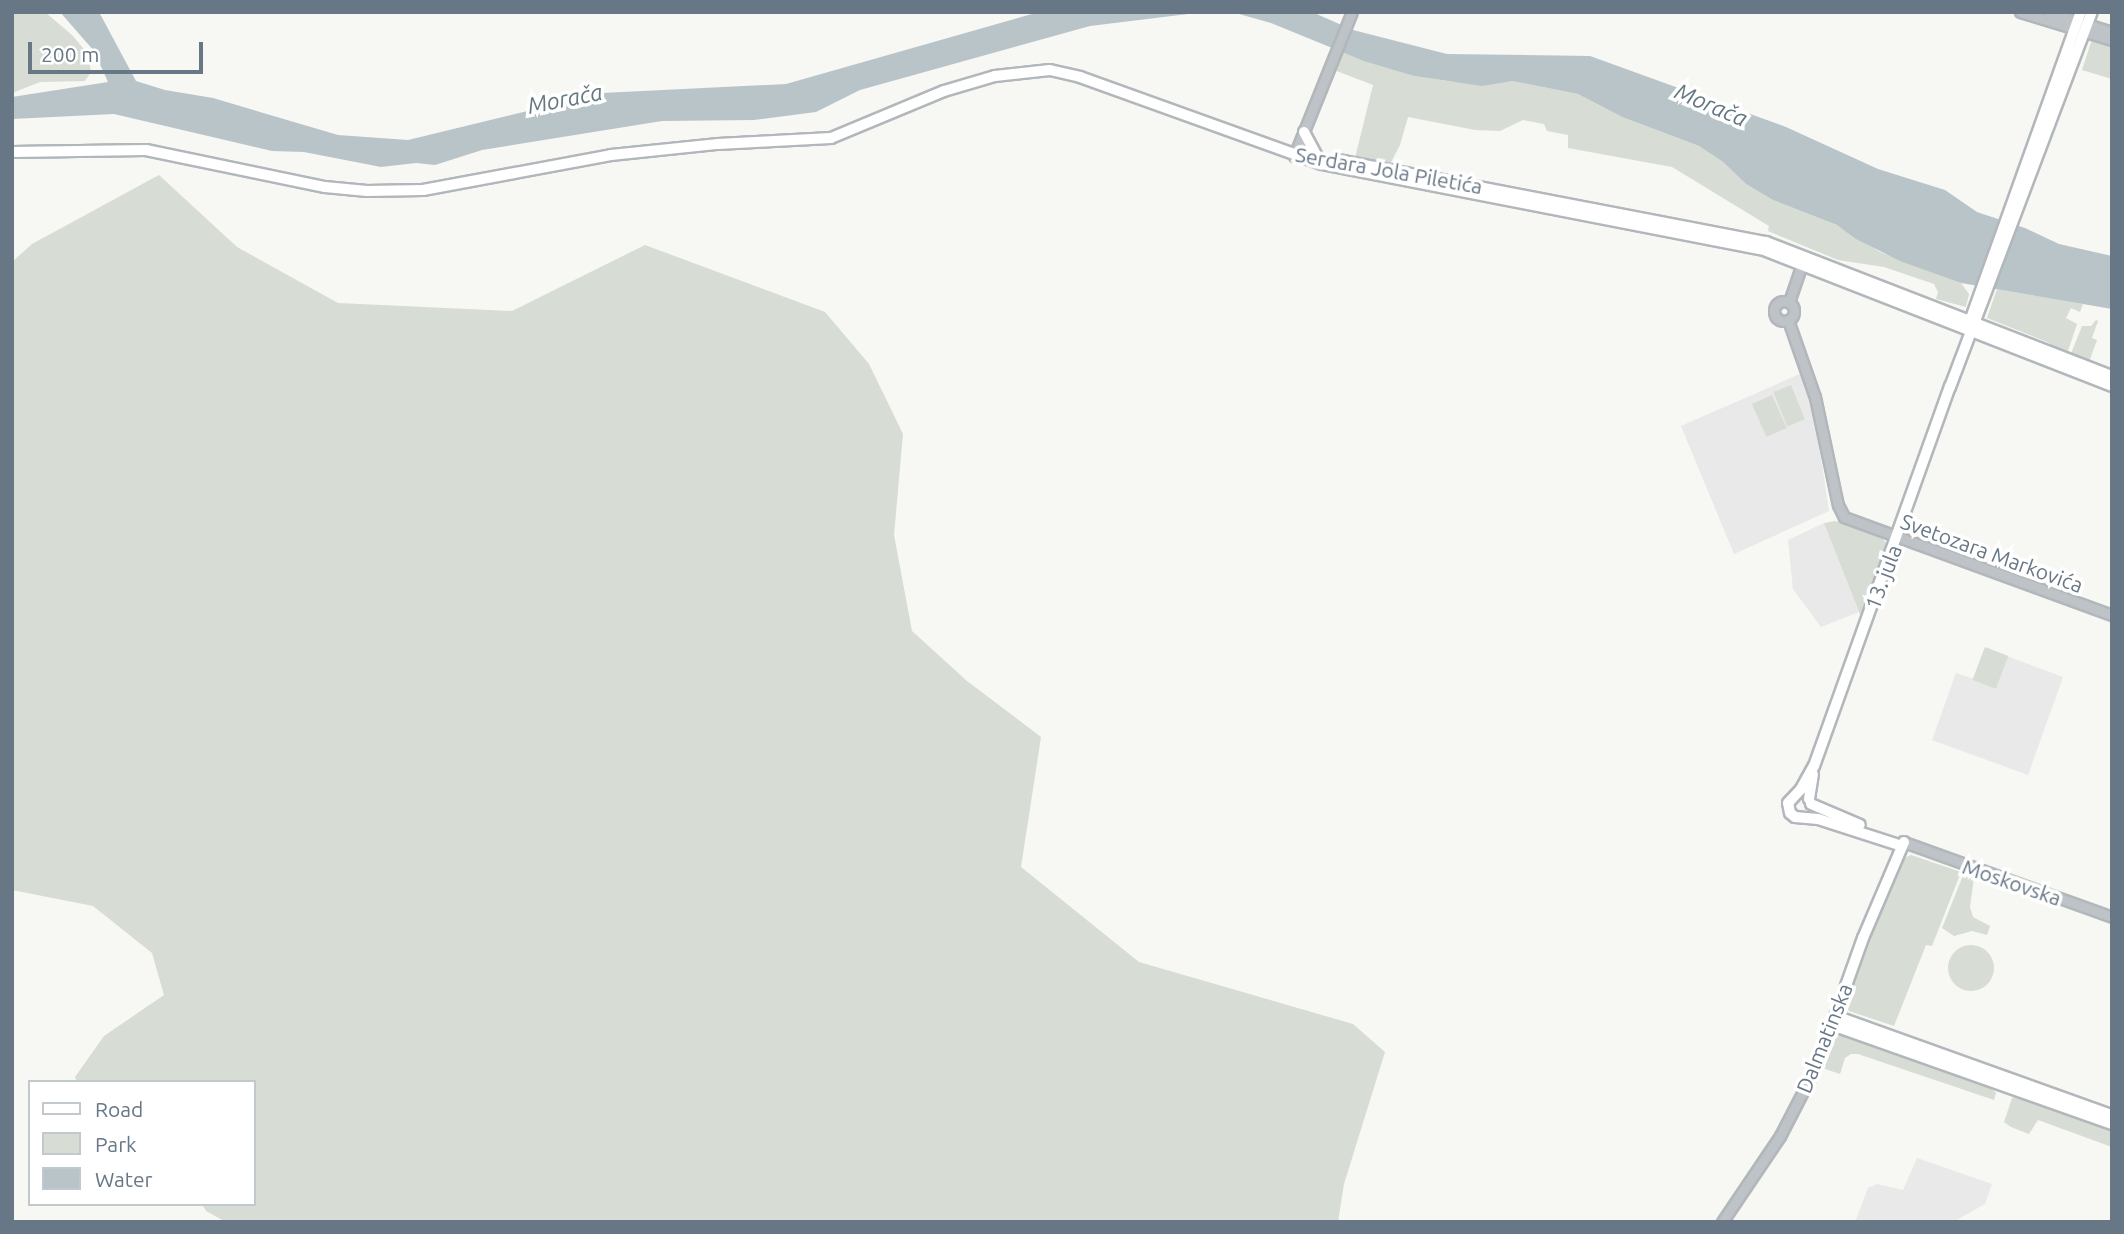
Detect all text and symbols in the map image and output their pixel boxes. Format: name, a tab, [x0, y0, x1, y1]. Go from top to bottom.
scale bar	[32, 28, 206, 72]
text: 200 m	[41, 42, 99, 66]
water label: Morača	[1671, 77, 1751, 133]
water label: Morača	[525, 78, 605, 120]
street label: Serdara Jola Piletića	[1293, 141, 1485, 199]
street label: Svetozara Markovića	[1897, 508, 2087, 598]
street label: 13. jula	[1859, 541, 1907, 613]
street label: Moskovska	[1959, 853, 2065, 911]
street label: Dalmatinska	[1791, 980, 1857, 1096]
legend	[28, 1080, 256, 1206]
text: Road	[95, 1097, 143, 1121]
text: Park	[95, 1132, 137, 1156]
text: Water	[95, 1167, 153, 1191]

